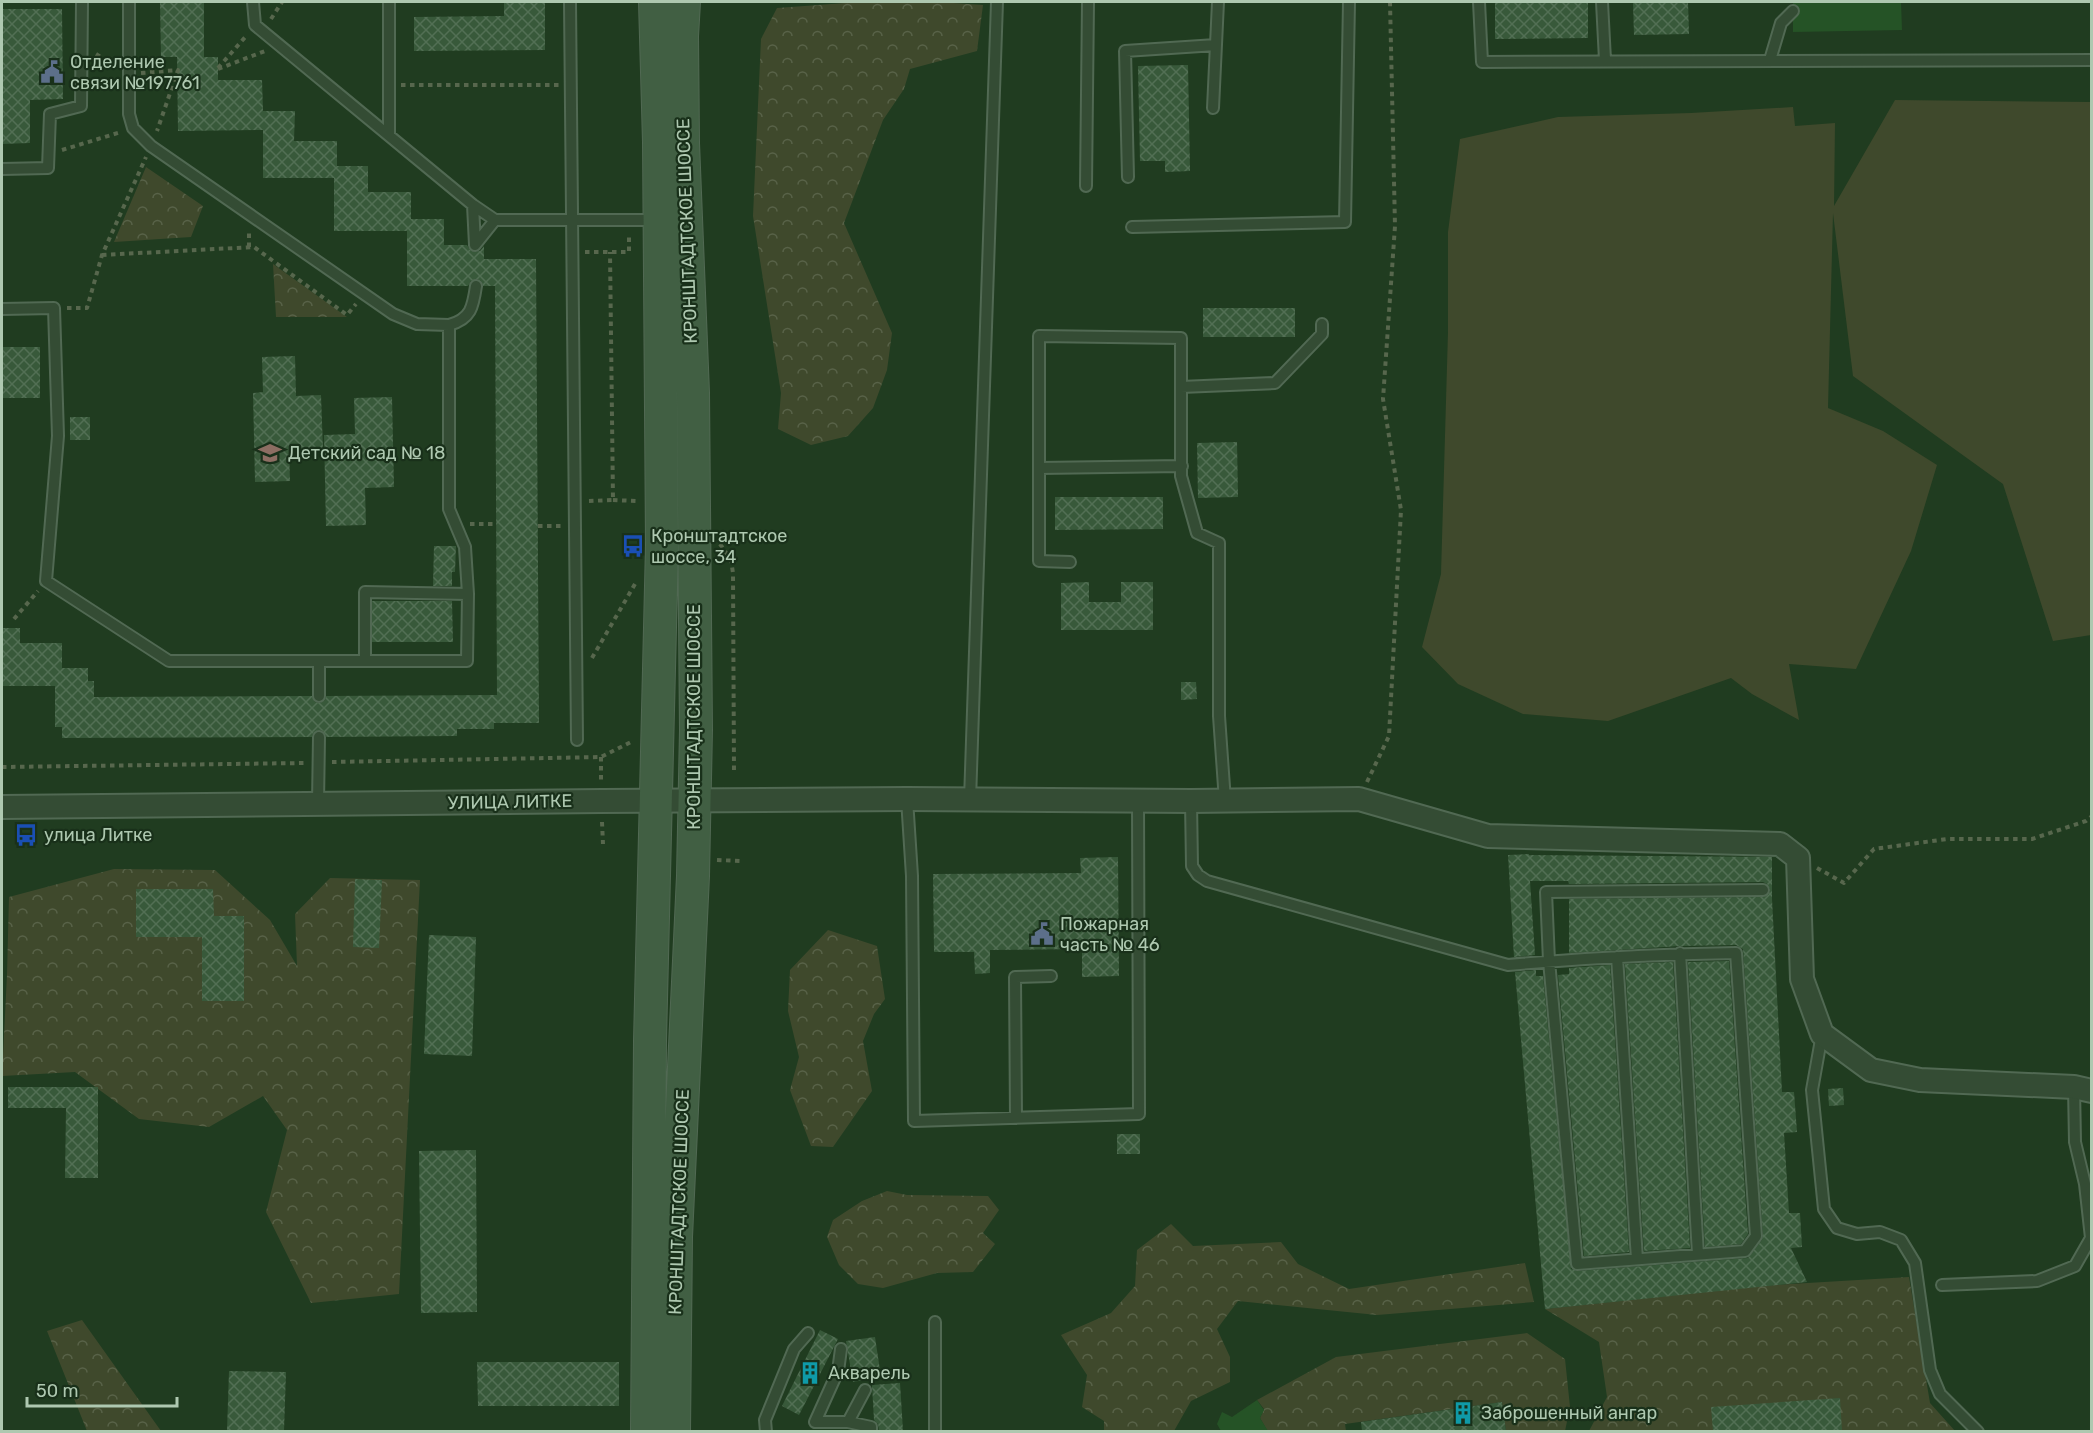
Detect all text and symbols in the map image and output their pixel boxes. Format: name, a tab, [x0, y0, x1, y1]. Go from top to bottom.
place label: Отделение связи №197761	[70, 51, 200, 94]
public building icon: Отделение связи №197761	[39, 59, 65, 85]
street label: КРОНШТАДТСКОЕ ШОССЕ	[672, 118, 702, 344]
school or university icon: Детский сад № 18	[257, 440, 283, 466]
place label: Детский сад № 18	[288, 442, 445, 464]
place label: Кронштадтское шоссе, 34	[651, 525, 787, 568]
bus stop icon: Кронштадтское шоссе, 34	[620, 533, 646, 559]
street label: КРОНШТАДТСКОЕ ШОССЕ	[683, 604, 705, 830]
street label: УЛИЦА ЛИТКЕ	[447, 790, 573, 814]
bus stop icon: улица Литке	[13, 822, 39, 848]
place label: улица Литке	[44, 824, 152, 846]
place label: Пожарная часть № 46	[1060, 913, 1160, 956]
public building icon: Пожарная часть № 46	[1029, 921, 1055, 947]
street label: КРОНШТАДТСКОЕ ШОССЕ	[664, 1089, 694, 1315]
building icon: Акварель	[797, 1360, 823, 1386]
place label: Акварель	[828, 1362, 910, 1384]
scale bar	[27, 1370, 177, 1408]
text: 50 m	[36, 1380, 79, 1402]
building icon: Заброшенный ангар	[1450, 1400, 1476, 1426]
place label: Заброшенный ангар	[1481, 1402, 1657, 1424]

